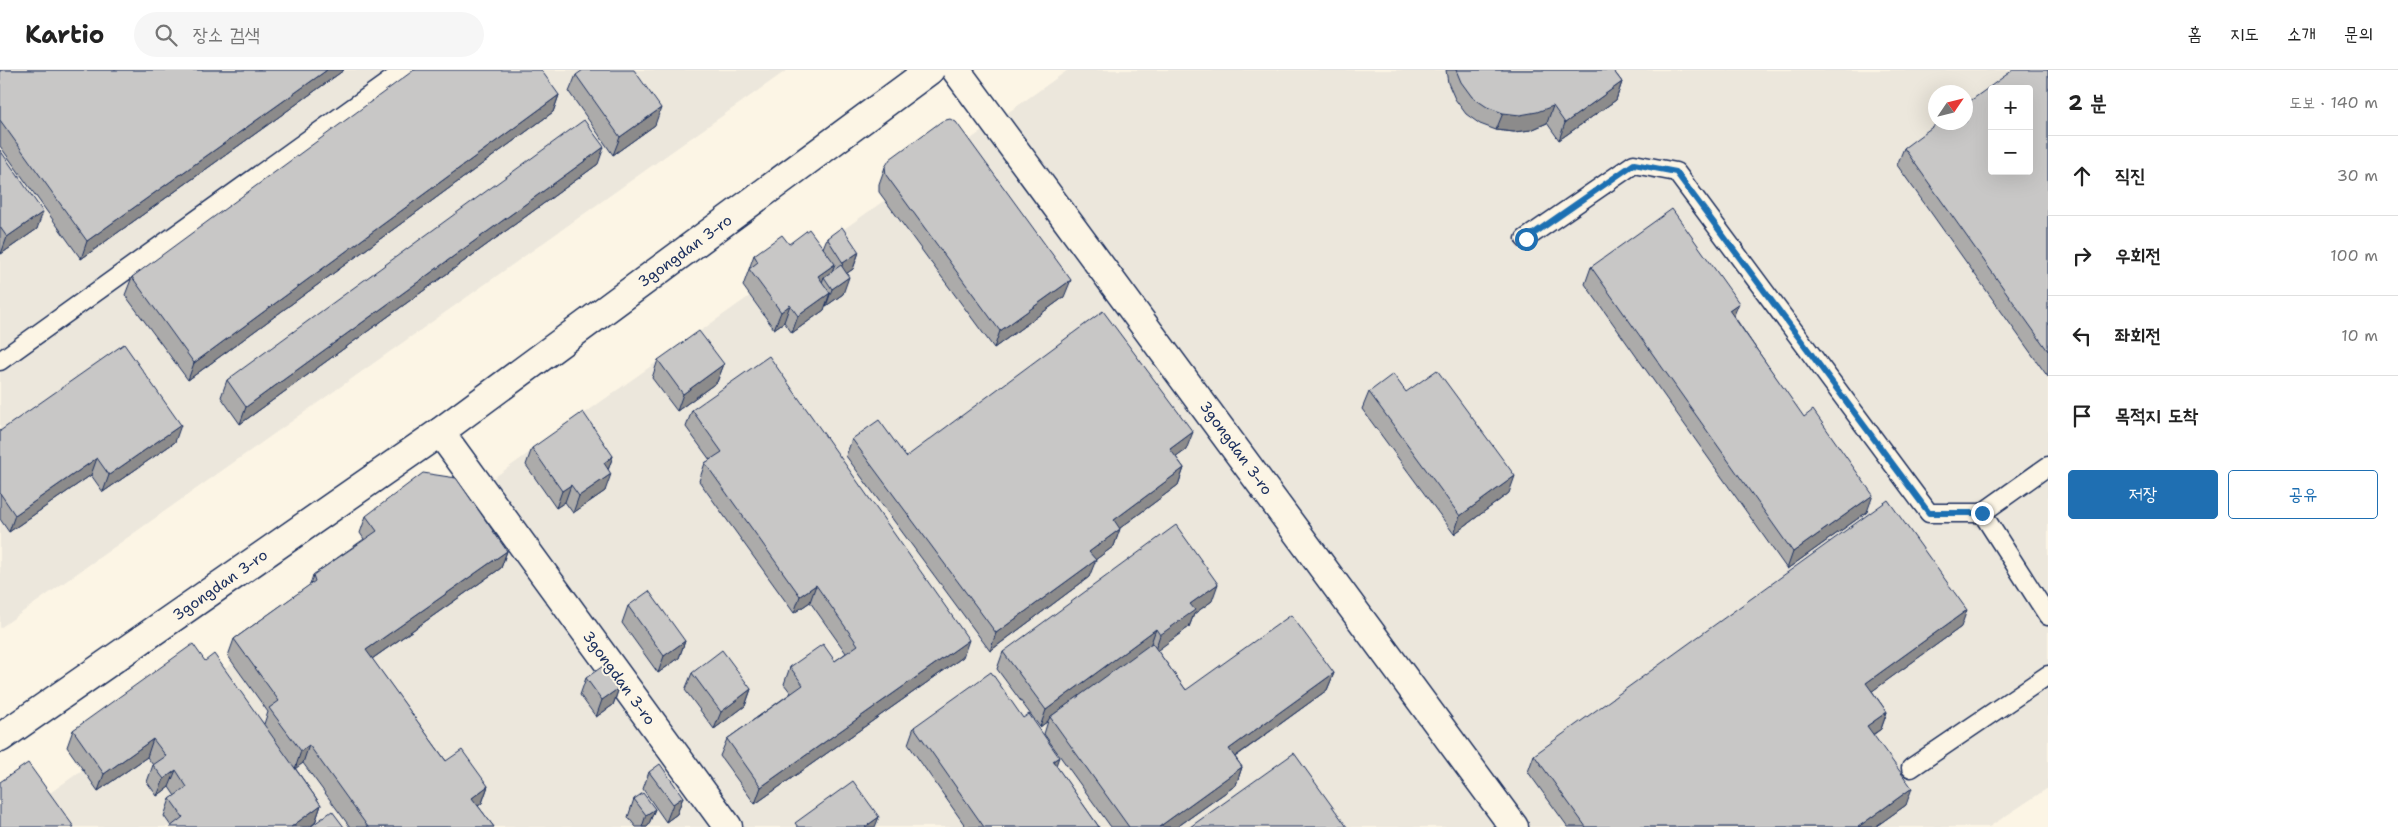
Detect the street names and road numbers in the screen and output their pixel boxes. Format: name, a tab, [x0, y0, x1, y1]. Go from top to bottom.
street label: 3gongdan 3-ro	[634, 210, 736, 292]
street label: 3gongdan 3-ro	[1195, 397, 1277, 499]
street label: 3gongdan 3-ro	[169, 545, 271, 625]
street label: 3gongdan 3-ro	[578, 627, 660, 729]

